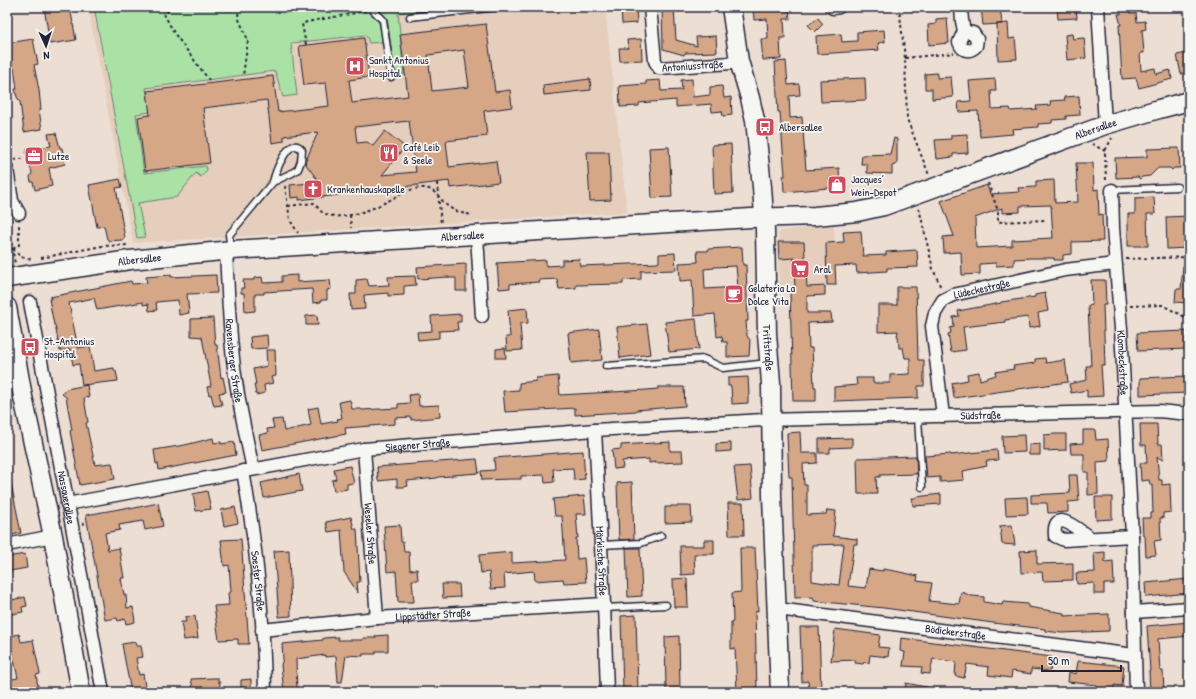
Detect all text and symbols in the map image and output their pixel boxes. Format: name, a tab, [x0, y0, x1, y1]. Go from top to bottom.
north arrow	[26, 26, 66, 66]
text: N	[43, 49, 50, 63]
place label: Sankt Antonius Hospital	[369, 53, 429, 80]
hospital icon: Sankt Antonius Hospital	[344, 55, 366, 77]
street label: Antoniusstraße	[661, 57, 724, 75]
street label: Albersallee	[1073, 115, 1119, 143]
bus stop icon: Albersallee	[754, 116, 776, 138]
place label: Albersallee	[779, 120, 823, 134]
place label: Café Leib & Seele	[403, 140, 440, 167]
restaurant icon: Café Leib & Seele	[378, 142, 400, 164]
office icon: Lutze	[23, 145, 45, 167]
place label: Lutze	[48, 149, 70, 163]
place label: Jacques’ Wein-Depot	[851, 172, 897, 199]
shop icon: Jacques’ Wein-Depot	[826, 174, 848, 196]
church icon: Krankenhauskapelle	[302, 178, 324, 200]
place label: Krankenhauskapelle	[327, 182, 405, 196]
street label: Albersallee	[441, 227, 486, 244]
street label: Albersallee	[117, 250, 163, 269]
supermarket icon: Aral	[789, 258, 811, 280]
place label: Aral	[814, 262, 831, 276]
street label: Lüdeckestraße	[952, 275, 1012, 302]
place label: Gelateria La Dolce Vita	[748, 281, 796, 308]
cafe icon: Gelateria La Dolce Vita	[723, 283, 745, 305]
street label: Ravensberger Straße	[222, 318, 246, 404]
street label: Triftstraße	[760, 324, 777, 372]
street label: Klombeckstraße	[1114, 330, 1132, 396]
place label: St.-Antonius Hospital	[44, 334, 94, 361]
bus stop icon: St.-Antonius Hospital	[19, 336, 41, 358]
street label: Südstraße	[960, 408, 1002, 423]
street label: Siegener Straße	[385, 435, 451, 454]
street label: Nassauerallee	[55, 470, 79, 526]
street label: Weseler Straße	[361, 503, 380, 566]
street label: Märkische Straße	[593, 526, 611, 597]
street label: Soester Straße	[248, 550, 268, 612]
street label: Lippstädter Straße	[395, 605, 472, 624]
street label: Bödickerstraße	[924, 621, 987, 643]
scale bar	[1042, 647, 1121, 673]
text: 50 m	[1048, 652, 1069, 669]

